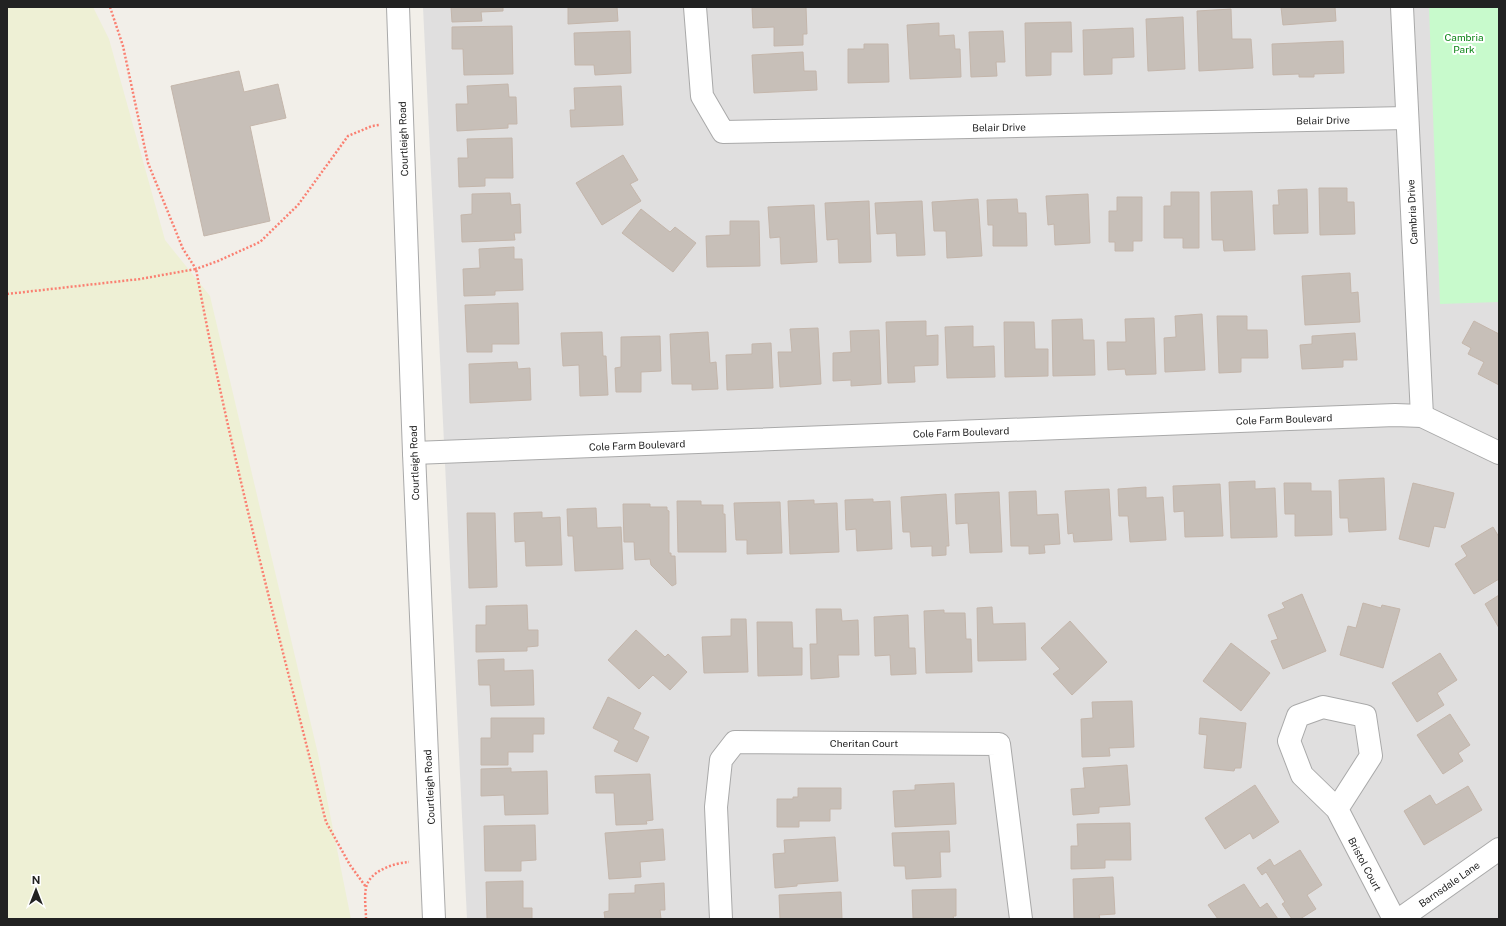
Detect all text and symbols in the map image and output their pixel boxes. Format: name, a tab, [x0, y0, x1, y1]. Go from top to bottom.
park label: Cambria Park	[1445, 31, 1483, 55]
street label: Courtleigh Road	[396, 101, 410, 177]
street label: Belair Drive	[1296, 114, 1350, 126]
street label: Belair Drive	[972, 121, 1026, 133]
street label: Cambria Drive	[1404, 179, 1420, 245]
street label: Cole Farm Boulevard	[1236, 411, 1332, 427]
street label: Cole Farm Boulevard	[913, 424, 1009, 440]
street label: Courtleigh Road	[407, 425, 421, 501]
street label: Cole Farm Boulevard	[589, 437, 685, 453]
street label: Cheritan Court	[830, 737, 898, 749]
street label: Courtleigh Road	[421, 749, 437, 825]
street label: Bristol Court	[1346, 835, 1384, 893]
street label: Barnsdale Lane	[1416, 858, 1482, 910]
north arrow	[16, 870, 56, 910]
text: N	[32, 874, 40, 886]

